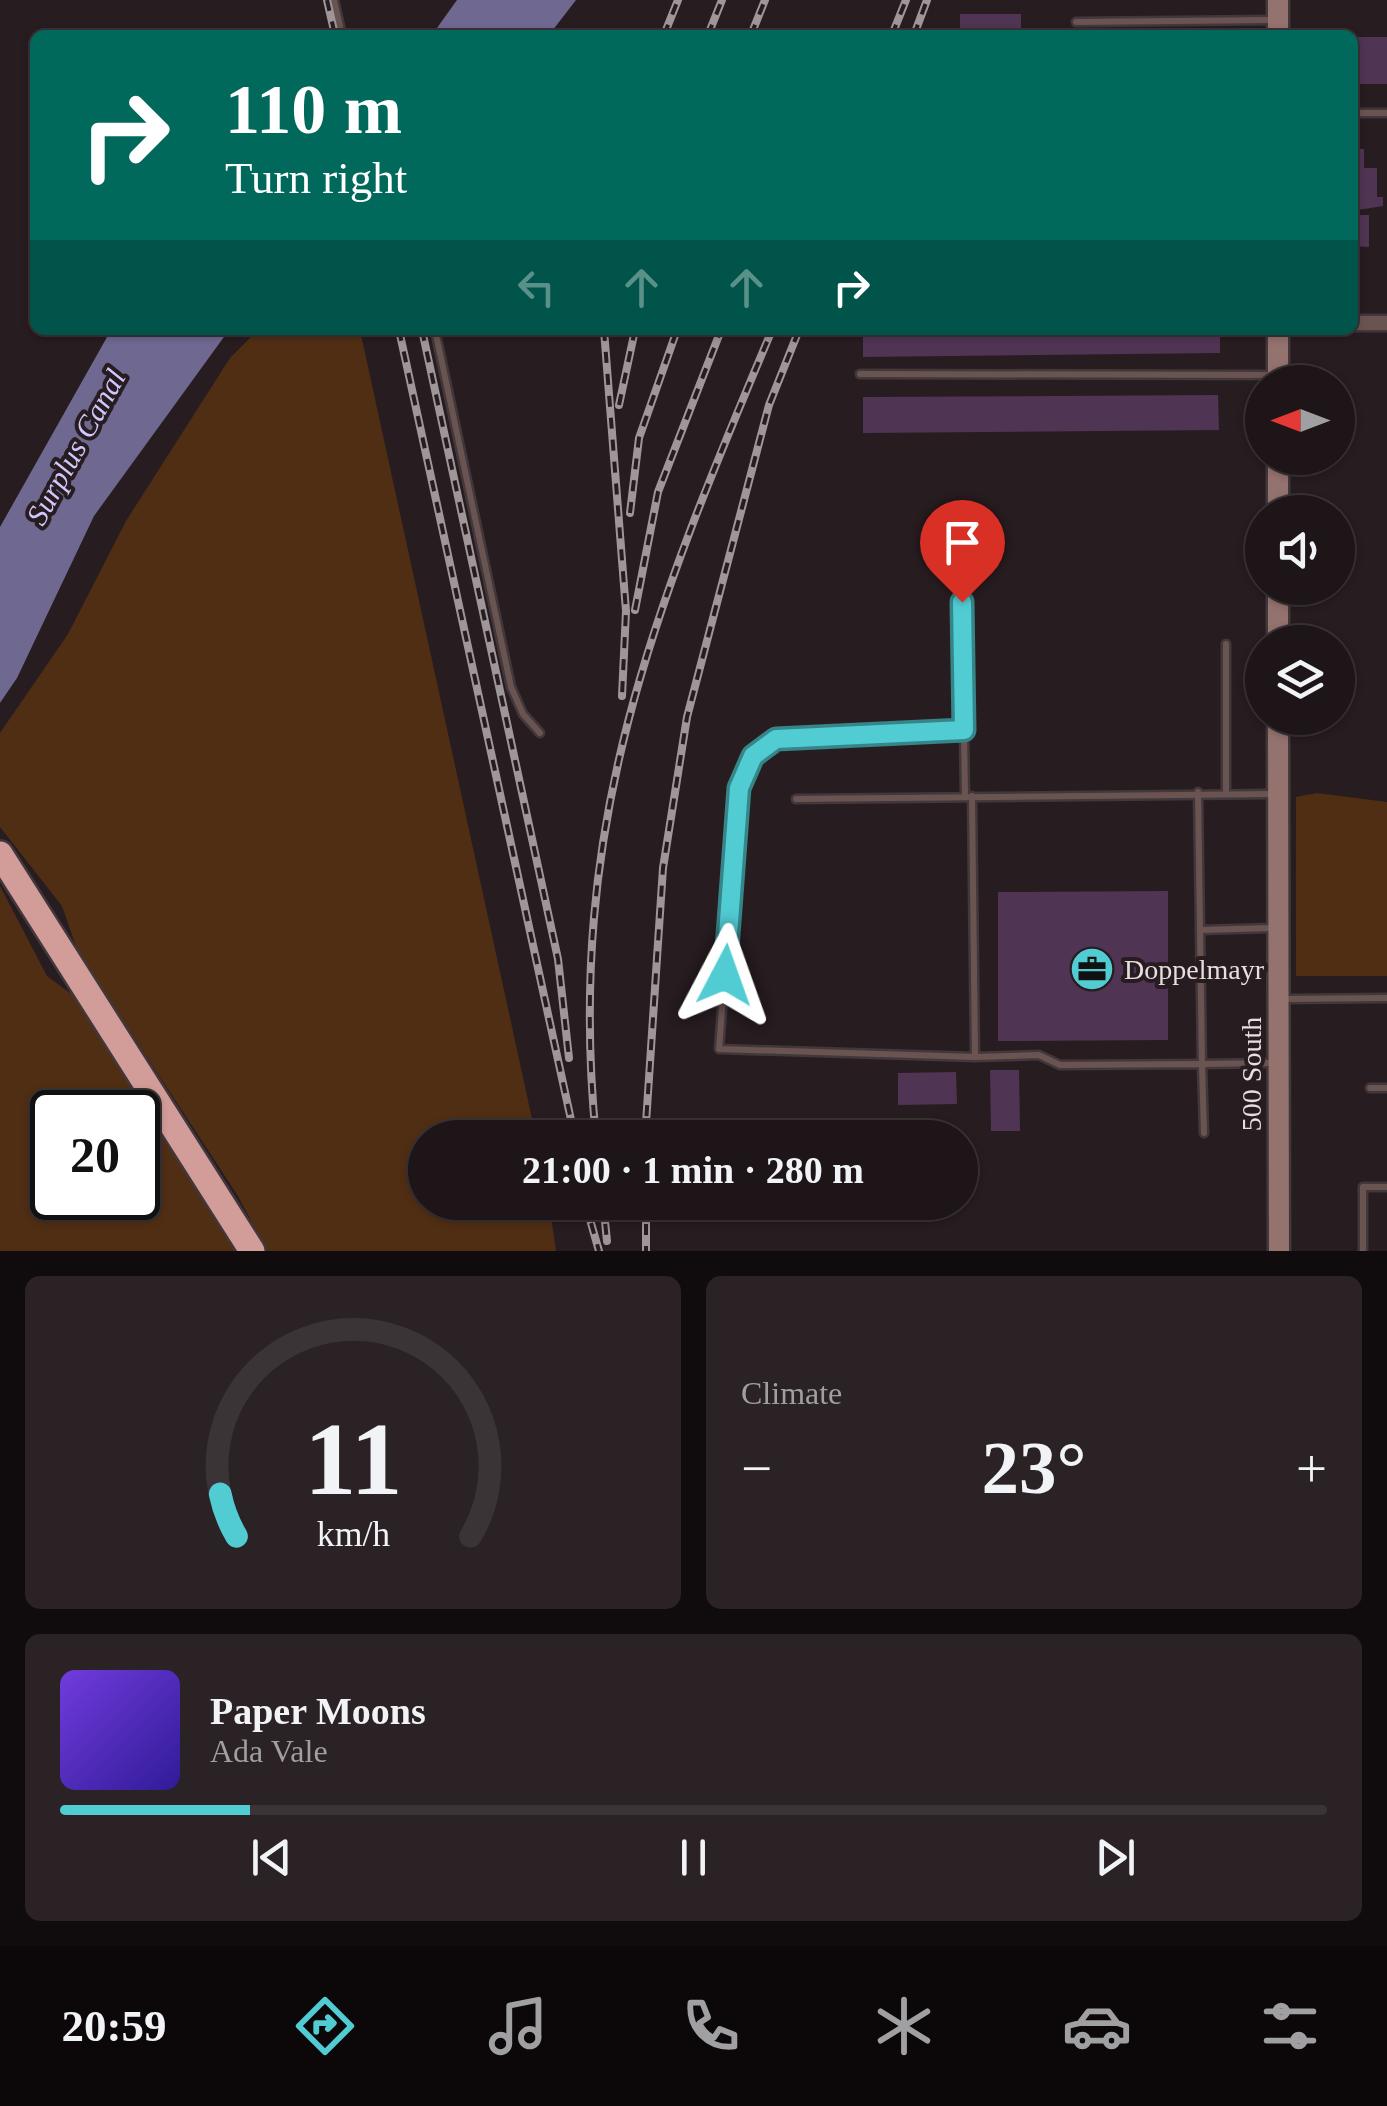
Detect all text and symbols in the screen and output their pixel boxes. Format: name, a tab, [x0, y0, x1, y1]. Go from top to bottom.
icon: right	[60, 70, 190, 200]
text: 110 m	[225, 71, 402, 148]
text: Turn right	[225, 153, 407, 203]
icon: left	[509, 260, 564, 315]
icon: ahead	[614, 260, 669, 315]
icon: ahead	[719, 260, 774, 315]
icon: right	[824, 260, 879, 315]
water label: Surplus Canal	[19, 363, 132, 530]
north arrow	[1245, 365, 1355, 475]
map controls	[1245, 365, 1355, 735]
button: sound	[1245, 495, 1355, 605]
pin	[920, 500, 1005, 603]
icon: arrive	[935, 515, 990, 570]
button: layers	[1245, 625, 1355, 735]
position arrow	[673, 923, 777, 1027]
office icon: Doppelmayr	[1069, 946, 1115, 992]
place label: Doppelmayr	[1124, 954, 1265, 985]
street label: 500 South	[1236, 1017, 1267, 1131]
speed limit sign: 20	[30, 1090, 160, 1220]
text: 21:00 · 1 min · 280 m	[522, 1149, 864, 1191]
text: Climate	[741, 1375, 842, 1411]
text: 11	[304, 1401, 402, 1516]
text: 23°	[982, 1426, 1087, 1509]
text: −	[741, 1438, 772, 1499]
text: +	[1296, 1438, 1327, 1499]
text: km/h	[316, 1514, 390, 1554]
text: Paper Moons	[210, 1690, 426, 1732]
text: Ada Vale	[210, 1733, 328, 1769]
icon: previous	[244, 1830, 299, 1885]
icon: pause	[666, 1830, 721, 1885]
icon: next	[1088, 1830, 1143, 1885]
icon: directions	[290, 1991, 360, 2061]
icon: music	[483, 1991, 553, 2061]
icon: phone	[676, 1991, 746, 2061]
icon: climate	[869, 1991, 939, 2061]
icon: car	[1062, 1991, 1132, 2061]
icon: filters	[1255, 1991, 1325, 2061]
text: 20:59	[62, 2001, 167, 2051]

